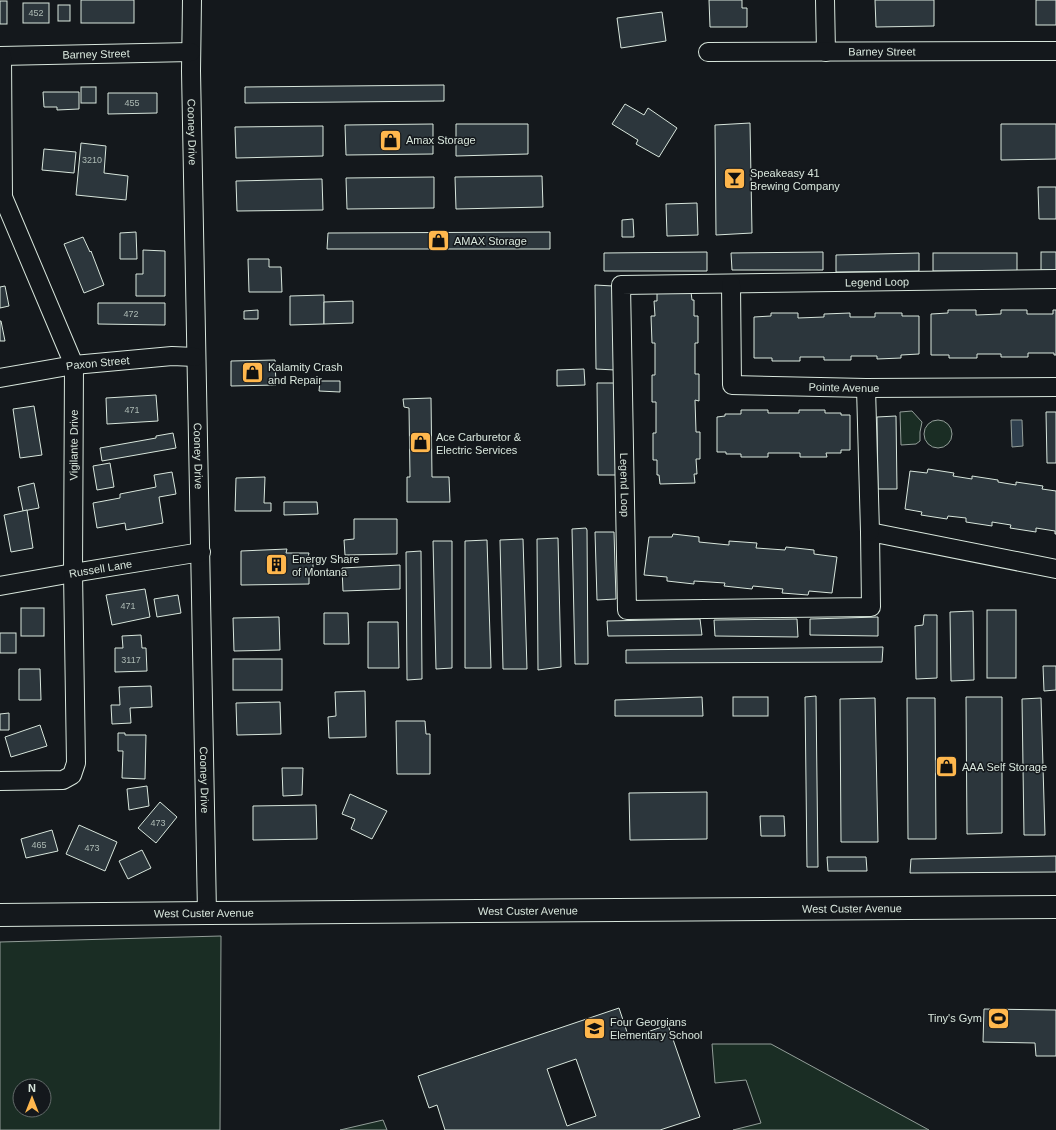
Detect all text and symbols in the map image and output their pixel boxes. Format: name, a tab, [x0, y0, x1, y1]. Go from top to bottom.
house number: 452	[28, 8, 44, 18]
street label: Barney Street	[848, 45, 916, 58]
street label: Barney Street	[62, 47, 130, 61]
house number: 455	[124, 98, 140, 108]
street label: Cooney Drive	[186, 99, 199, 165]
shop icon: Amax Storage	[377, 127, 403, 153]
place label: Amax Storage	[406, 134, 476, 146]
house number: 3210	[82, 155, 102, 165]
bar icon: Speakeasy 41 Brewing Company	[721, 166, 747, 192]
place label: Speakeasy 41 Brewing Company	[750, 167, 840, 192]
shop icon: AMAX Storage	[426, 228, 452, 254]
place label: AMAX Storage	[454, 235, 527, 247]
street label: Legend Loop	[845, 275, 909, 289]
house number: 472	[123, 309, 139, 319]
street label: Paxon Street	[65, 354, 130, 372]
shop icon: Kalamity Crash and Repair	[240, 360, 266, 386]
place label: Kalamity Crash and Repair	[268, 361, 343, 386]
street label: Pointe Avenue	[808, 381, 879, 394]
house number: 471	[124, 405, 140, 415]
street label: Vigilante Drive	[67, 410, 80, 480]
street label: Cooney Drive	[192, 422, 205, 489]
shop icon: Ace Carburetor & Electric Services	[407, 430, 433, 456]
place label: Ace Carburetor & Electric Services	[436, 431, 522, 456]
street label: Legend Loop	[618, 453, 631, 517]
building icon: Energy Share of Montana	[264, 552, 290, 578]
place label: Energy Share of Montana	[292, 553, 359, 578]
street label: Russell Lane	[68, 557, 133, 580]
house number: 471	[120, 601, 136, 611]
house number: 3117	[121, 655, 141, 665]
street label: Cooney Drive	[198, 746, 211, 813]
shop icon: AAA Self Storage	[934, 754, 960, 780]
place label: AAA Self Storage	[962, 761, 1047, 773]
house number: 473	[150, 818, 166, 828]
house number: 465	[31, 840, 47, 850]
house number: 473	[84, 843, 100, 853]
street label: West Custer Avenue	[802, 902, 902, 915]
street label: West Custer Avenue	[478, 904, 578, 917]
street label: West Custer Avenue	[154, 907, 254, 920]
sports icon: Tiny's Gym	[985, 1005, 1011, 1031]
place label: Tiny's Gym	[928, 1012, 982, 1024]
school or university icon: Four Georgians Elementary School	[581, 1015, 607, 1041]
place label: Four Georgians Elementary School	[610, 1016, 702, 1041]
north arrow	[12, 1078, 52, 1118]
text: N	[28, 1082, 36, 1094]

